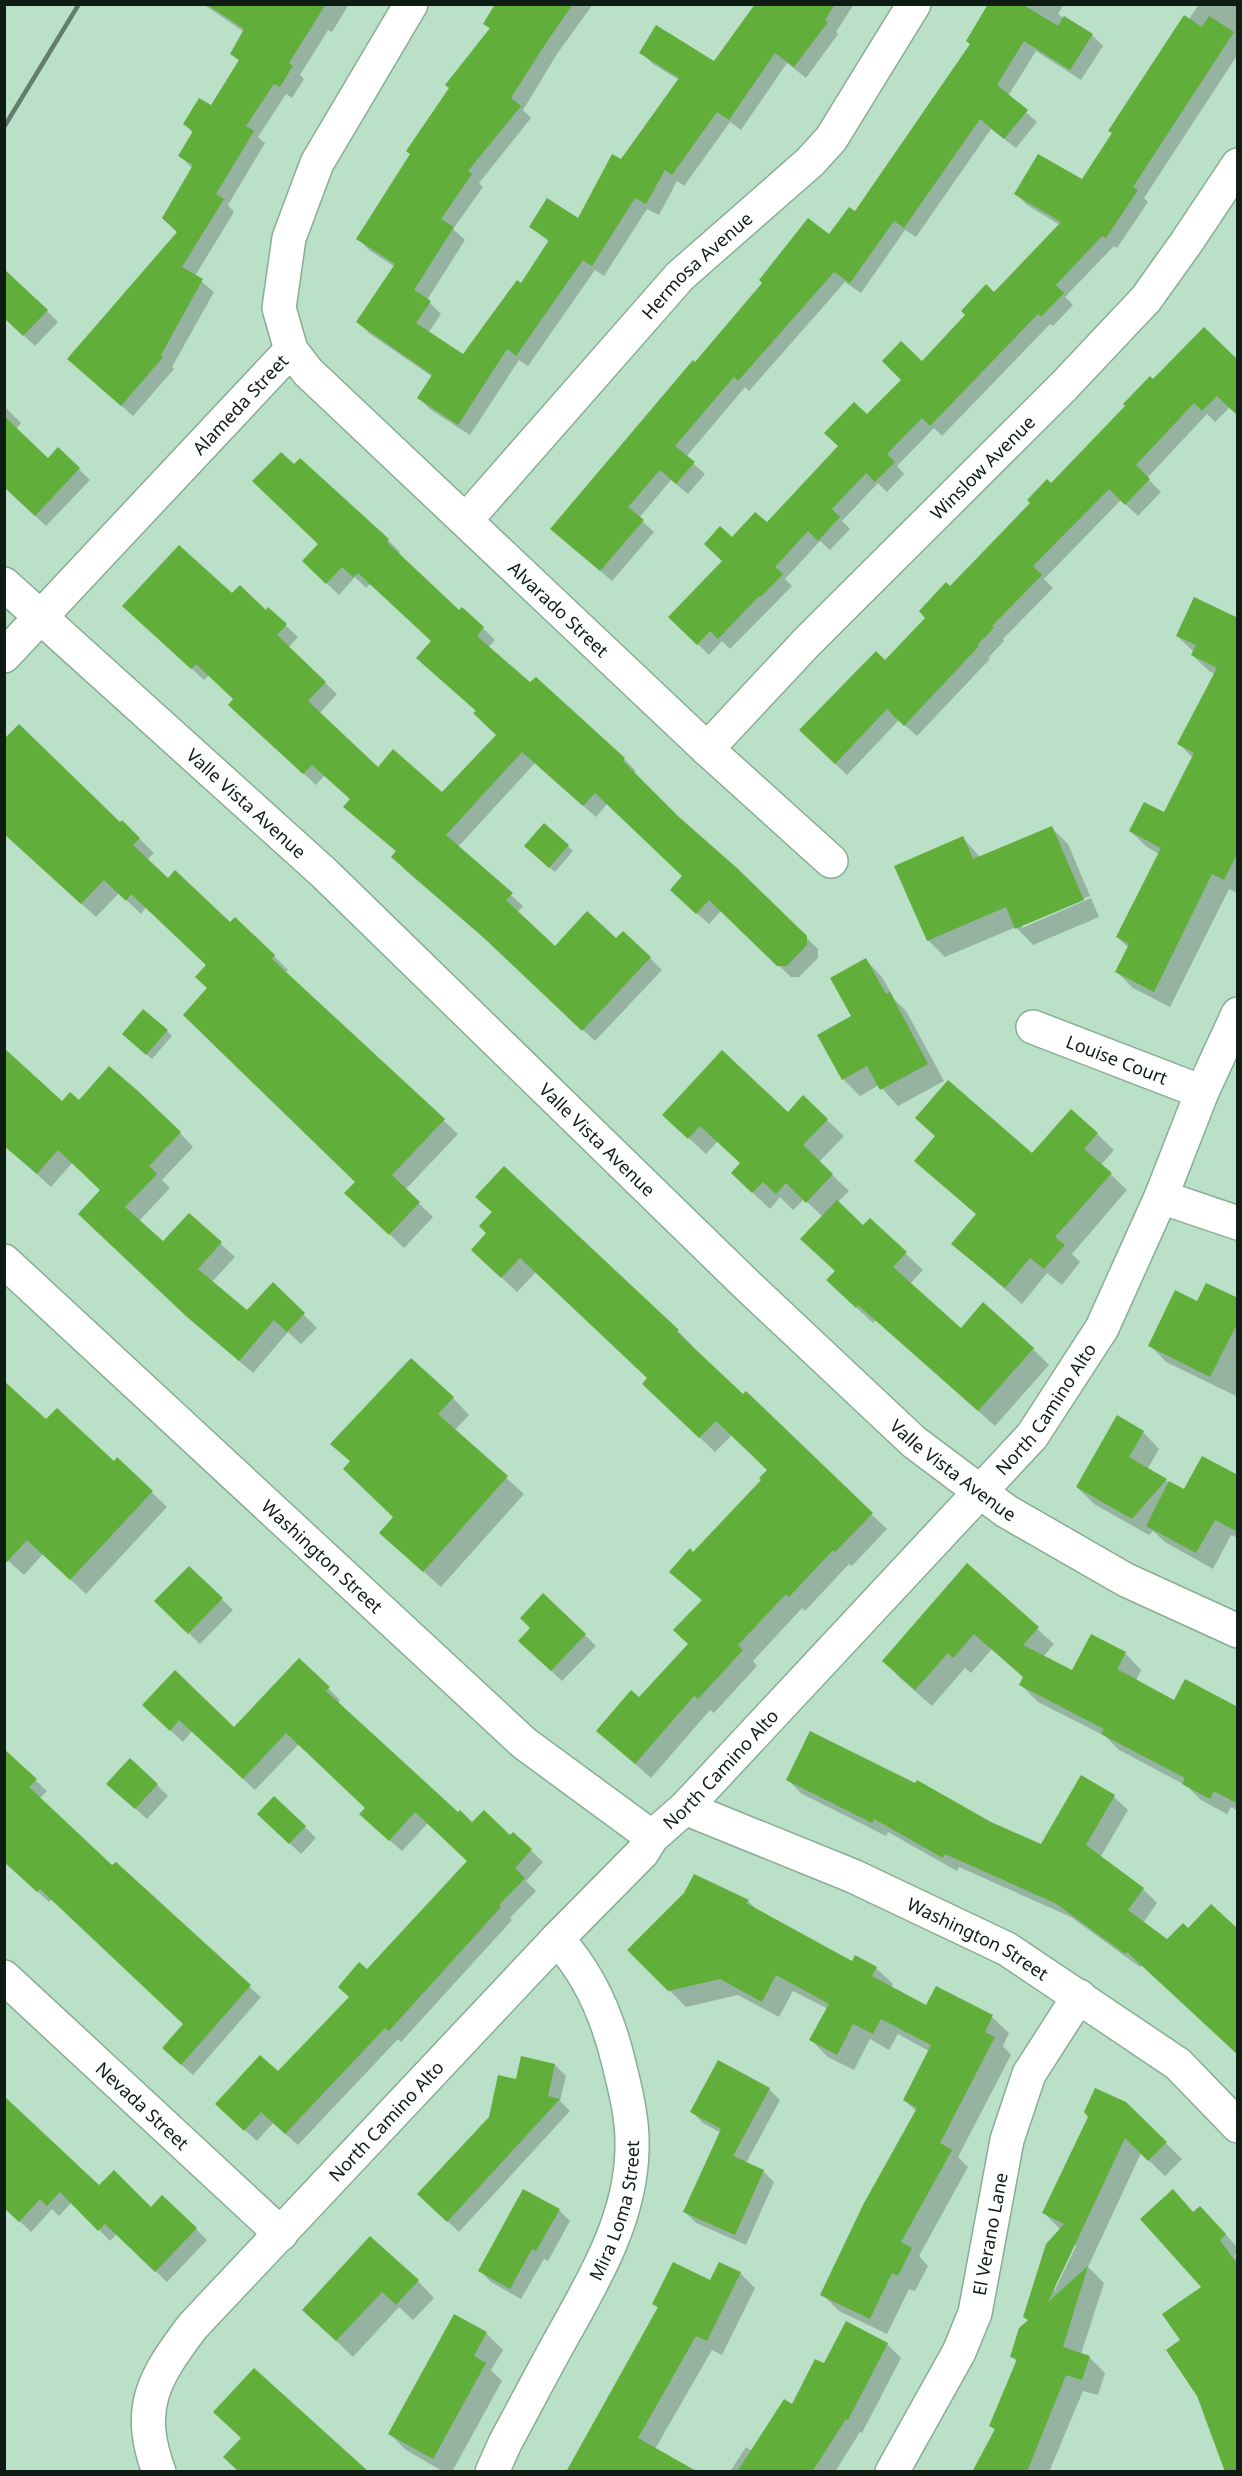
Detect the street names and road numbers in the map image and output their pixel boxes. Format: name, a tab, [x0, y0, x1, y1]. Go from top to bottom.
street label: Hermosa Avenue	[636, 206, 757, 324]
street label: Alameda Street	[187, 349, 293, 460]
street label: Winslow Avenue	[925, 410, 1040, 525]
street label: Alvarado Street	[503, 556, 614, 663]
street label: Valle Vista Avenue	[182, 743, 312, 863]
street label: Louise Court	[1063, 1029, 1172, 1090]
street label: Valle Vista Avenue	[534, 1077, 661, 1202]
street label: North Camino Alto	[990, 1338, 1101, 1480]
street label: Valle Vista Avenue	[885, 1414, 1020, 1526]
street label: Washington Street	[257, 1494, 388, 1618]
street label: North Camino Alto	[657, 1704, 783, 1834]
street label: Washington Street	[903, 1891, 1054, 1986]
street label: North Camino Alto	[323, 2055, 449, 2186]
street label: Nevada Street	[91, 2056, 195, 2155]
street label: Mira Loma Street	[583, 2140, 644, 2284]
street label: El Verano Lane	[966, 2170, 1013, 2297]

